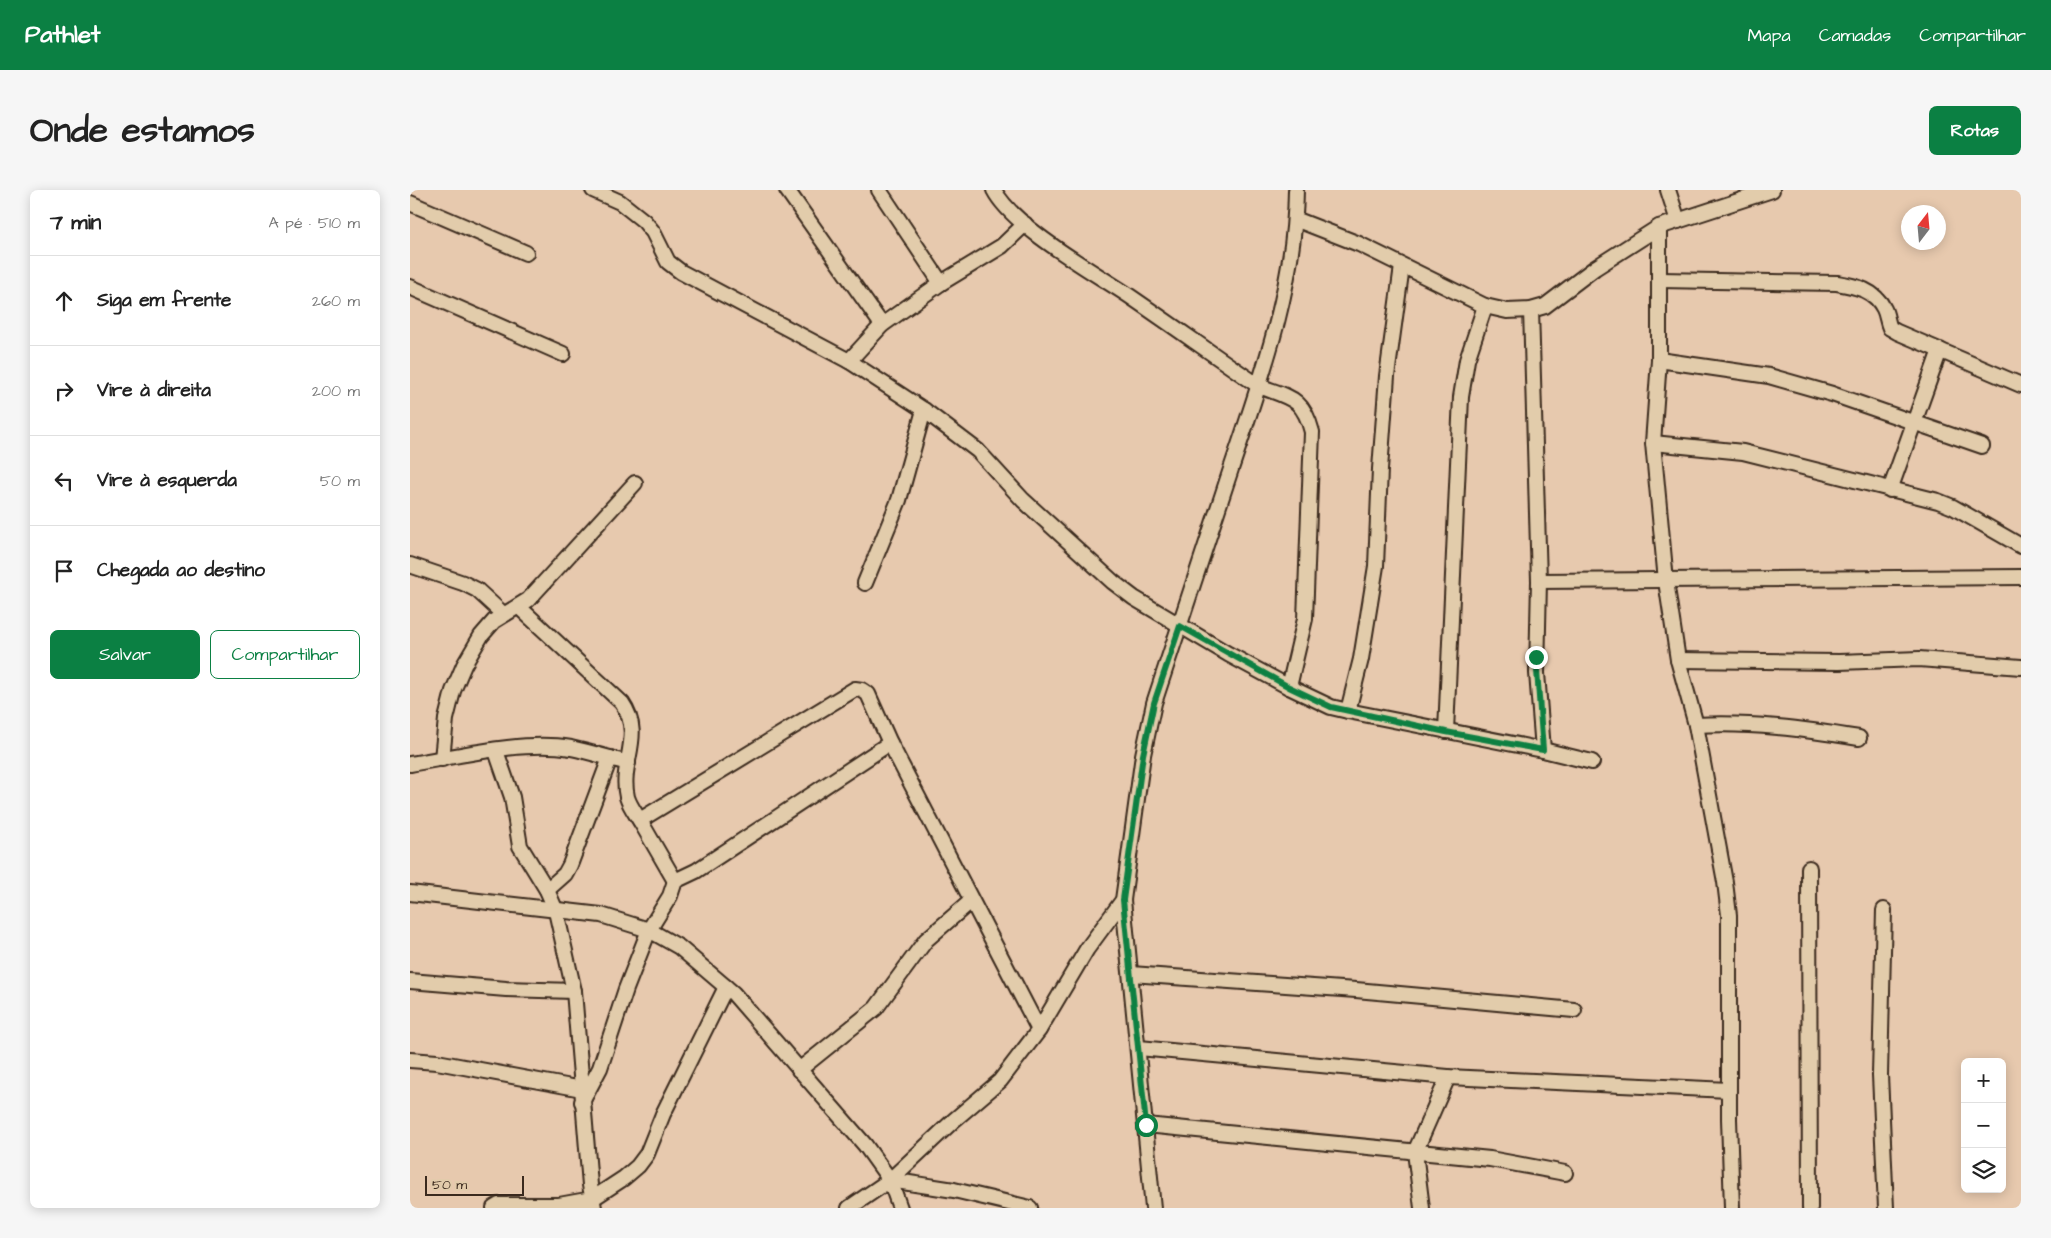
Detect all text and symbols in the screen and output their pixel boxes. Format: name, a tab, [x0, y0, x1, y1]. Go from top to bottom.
text: Pathlet	[25, 18, 101, 52]
text: Mapa	[1747, 23, 1791, 48]
text: Camadas	[1819, 23, 1891, 48]
text: Compartilhar	[1919, 23, 2026, 48]
text: Onde estamos	[30, 106, 255, 155]
button: Rotas	[1929, 106, 2021, 155]
north arrow	[1901, 205, 1946, 250]
text: 7 min	[50, 208, 101, 237]
text: A pé · 510 m	[268, 212, 360, 234]
icon: ahead	[50, 287, 78, 315]
text: Siga em frente	[97, 287, 231, 314]
text: 260 m	[312, 290, 360, 312]
icon: right	[50, 377, 78, 405]
text: Vire à direita	[97, 377, 211, 404]
text: 200 m	[312, 380, 360, 402]
icon: left	[50, 467, 78, 495]
text: Vire à esquerda	[97, 467, 237, 494]
text: 50 m	[320, 470, 360, 492]
icon: arrive	[50, 557, 78, 585]
text: Chegada ao destino	[97, 557, 265, 584]
button: Salvar	[50, 630, 200, 679]
button: Compartilhar	[210, 630, 360, 679]
route end	[1525, 646, 1548, 669]
map controls	[1961, 1058, 2006, 1193]
button: +	[1961, 1058, 2006, 1103]
button: −	[1961, 1103, 2006, 1148]
route start	[1135, 1114, 1158, 1137]
button: layers	[1961, 1148, 2006, 1193]
scale bar	[425, 1173, 524, 1196]
text: 50 m	[432, 1175, 467, 1195]

